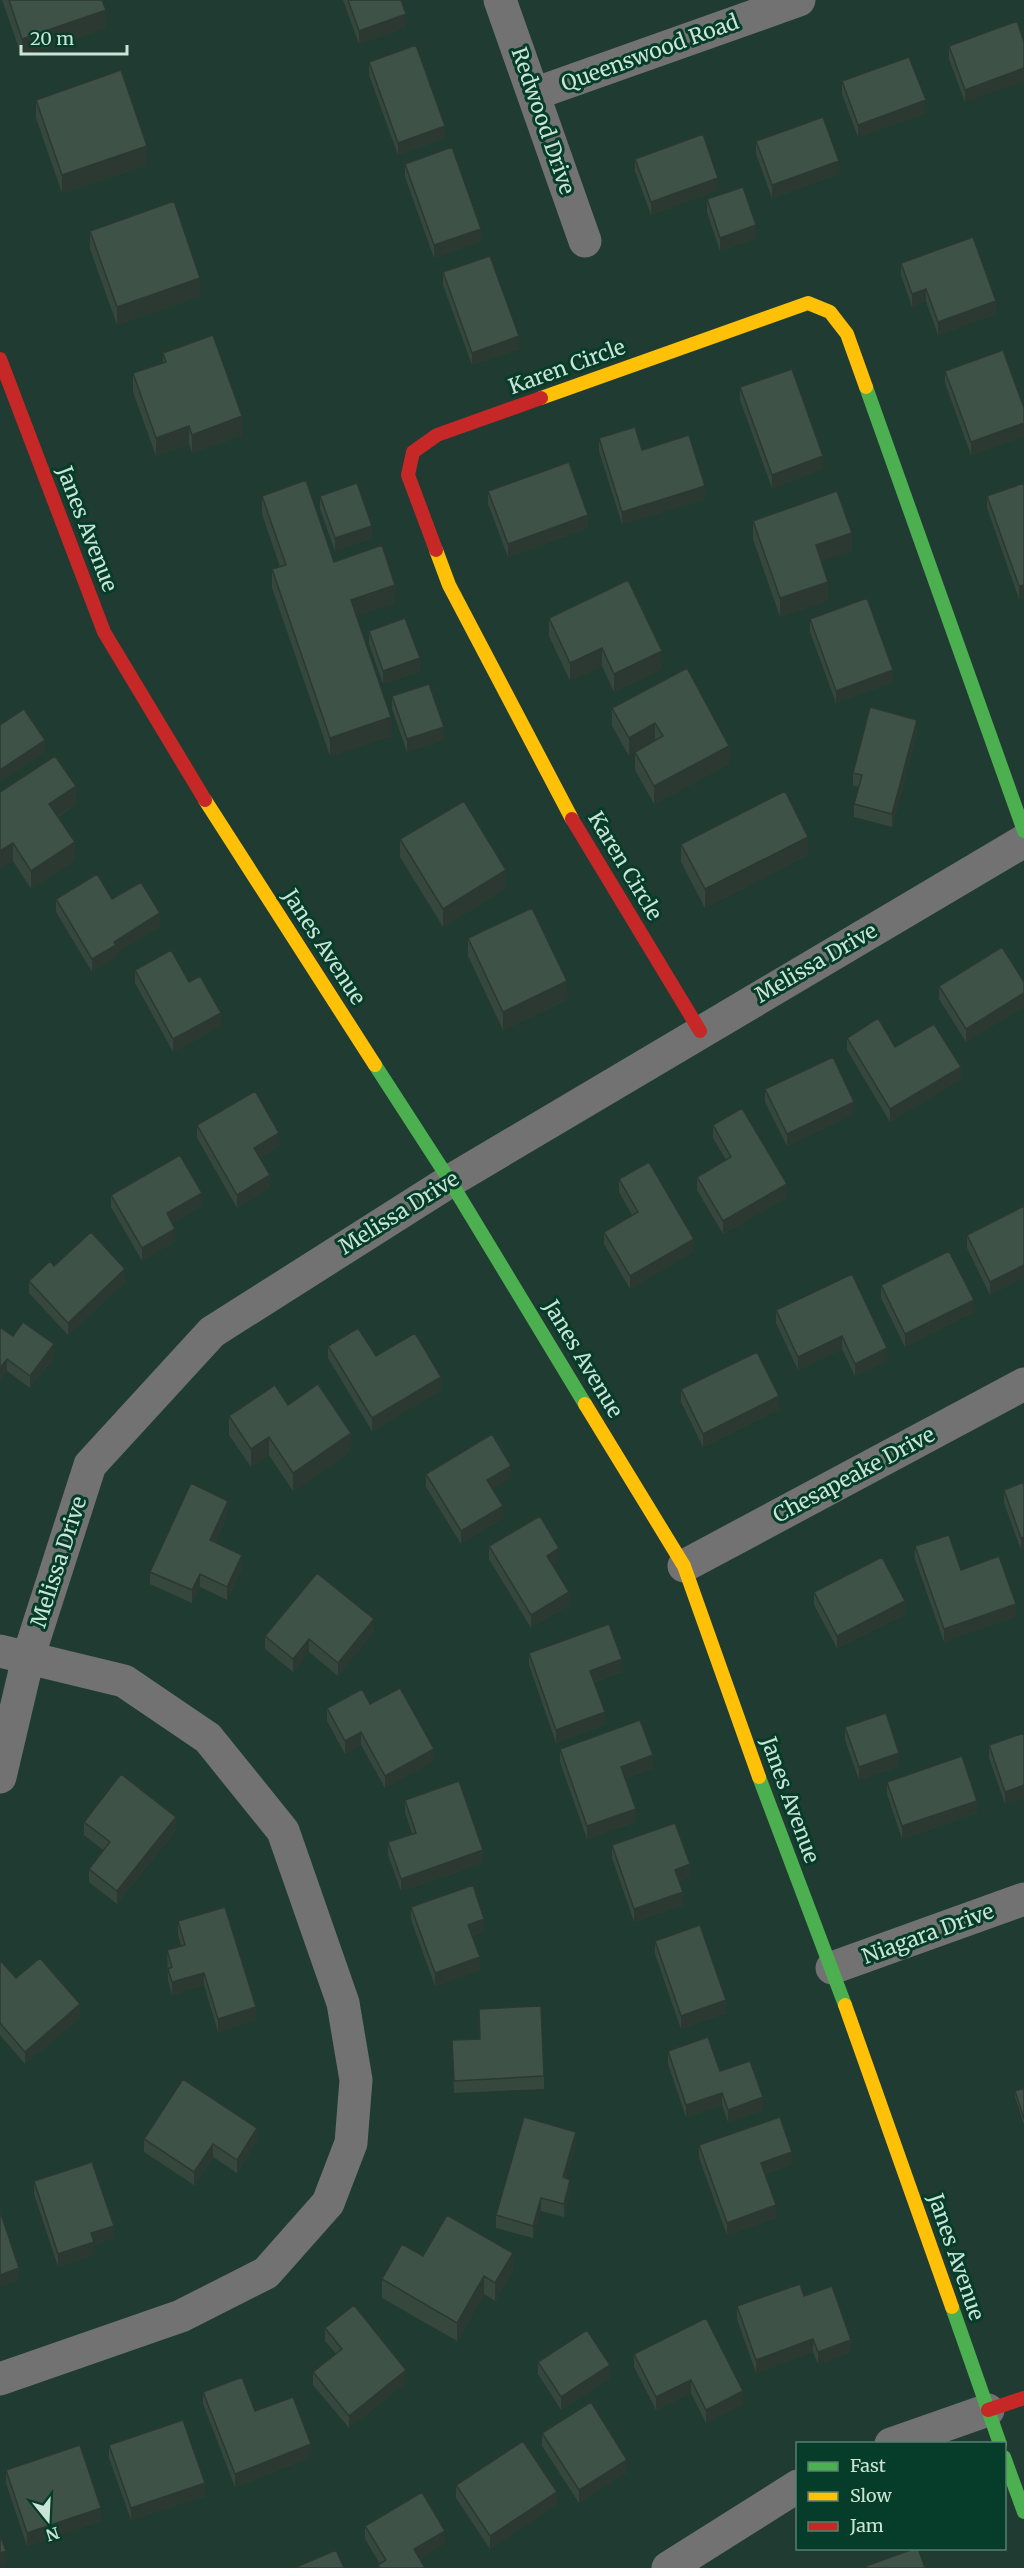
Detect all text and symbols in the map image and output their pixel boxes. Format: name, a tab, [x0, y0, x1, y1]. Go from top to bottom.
street label: Queenswood Road	[557, 8, 743, 97]
scale bar	[21, 18, 128, 56]
text: 20 m	[30, 27, 74, 50]
street label: Redwood Drive	[506, 44, 581, 198]
street label: Karen Circle	[505, 333, 629, 400]
street label: Janes Avenue	[51, 461, 124, 596]
street label: Karen Circle	[582, 806, 668, 925]
street label: Janes Avenue	[276, 883, 372, 1010]
street label: Melissa Drive	[750, 917, 882, 1008]
street label: Melissa Drive	[334, 1165, 464, 1260]
street label: Janes Avenue	[537, 1294, 629, 1422]
street label: Chesapeake Drive	[768, 1421, 939, 1529]
street label: Melissa Drive	[25, 1493, 92, 1631]
street label: Janes Avenue	[755, 1732, 826, 1867]
street label: Niagara Drive	[858, 1897, 997, 1970]
street label: Janes Avenue	[922, 2189, 991, 2324]
legend	[796, 2442, 1006, 2550]
text: Fast	[850, 2454, 886, 2477]
text: Slow	[850, 2484, 893, 2507]
north arrow	[18, 2490, 78, 2550]
text: Jam	[849, 2514, 884, 2537]
text: N	[43, 2523, 62, 2546]

